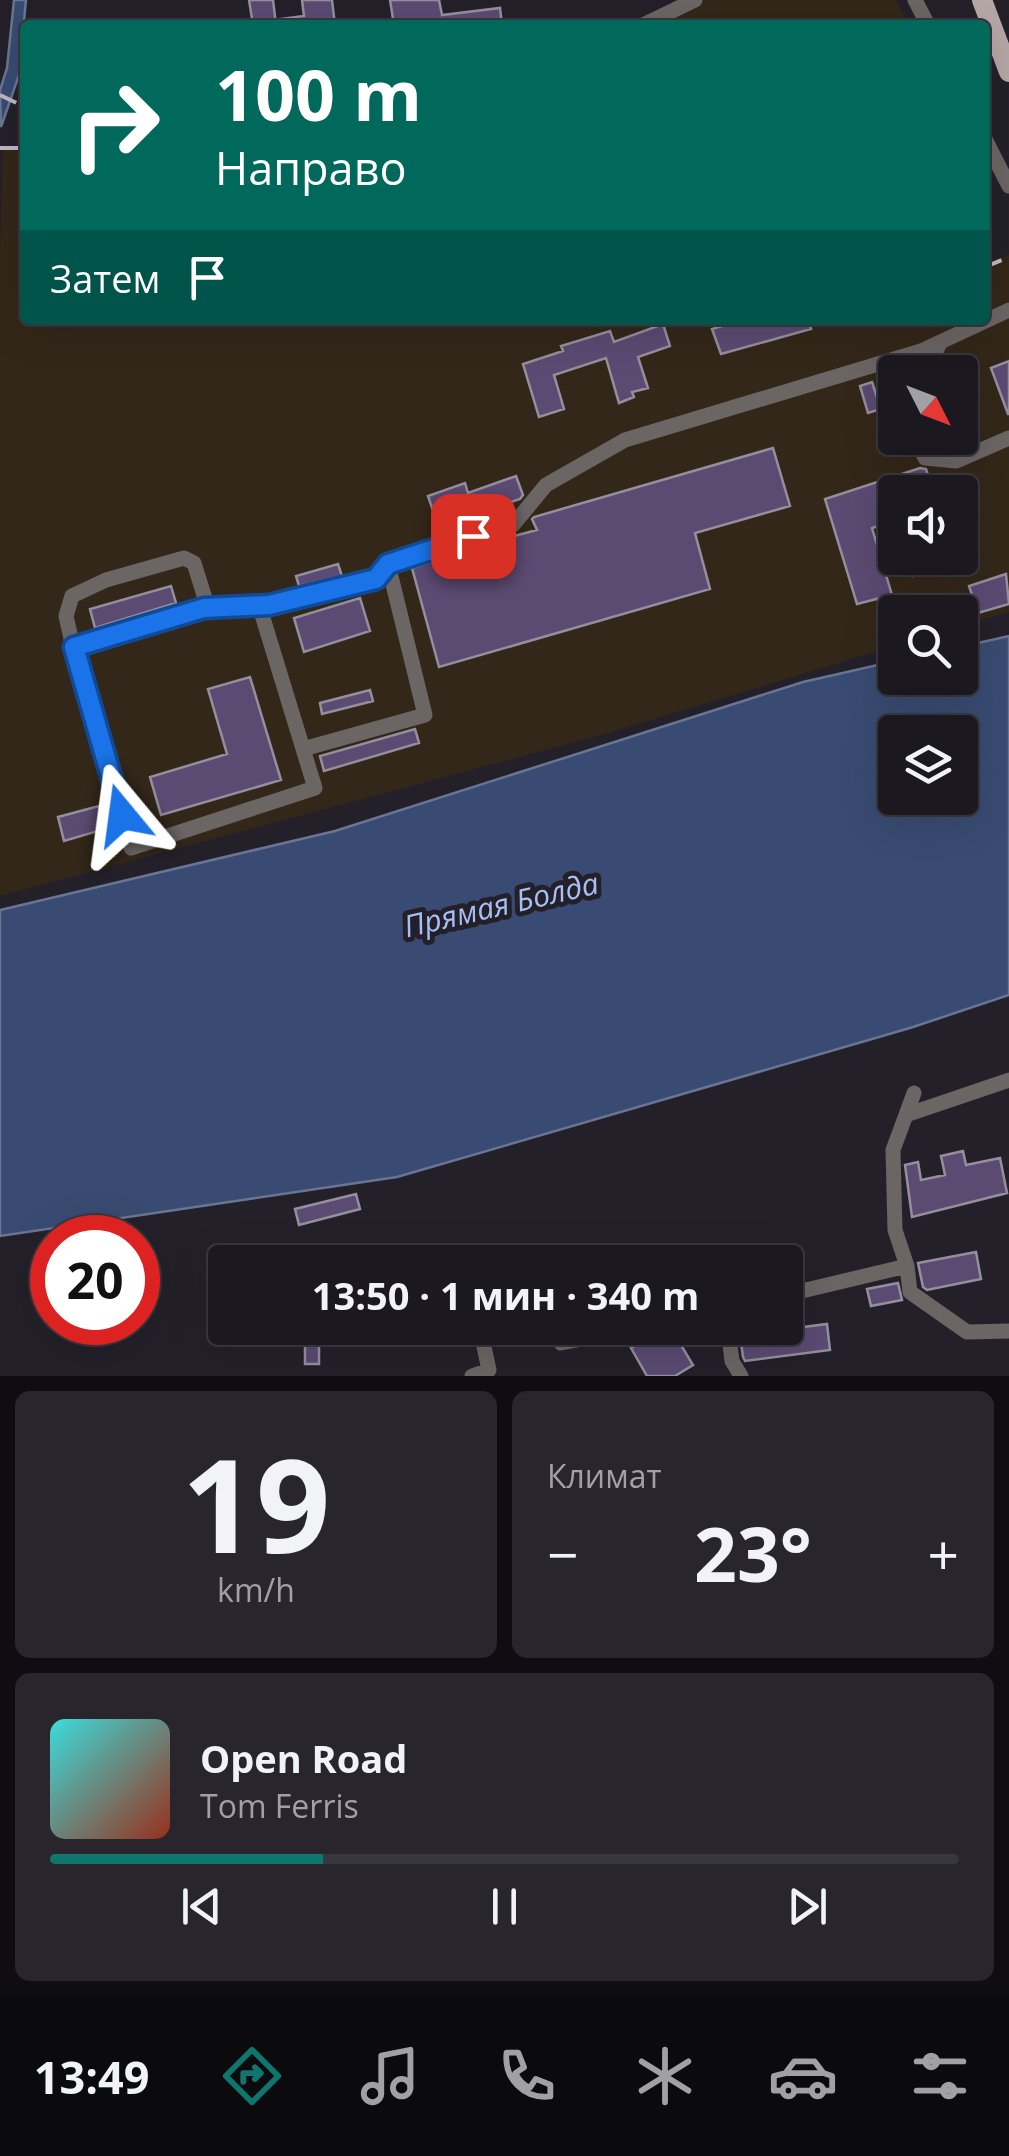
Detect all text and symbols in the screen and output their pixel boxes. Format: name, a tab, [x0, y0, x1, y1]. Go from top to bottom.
text: 100 m	[215, 46, 422, 142]
icon: right	[50, 60, 180, 190]
text: Направо	[215, 137, 407, 198]
icon: arrive	[180, 250, 235, 305]
text: Затем	[50, 252, 160, 304]
north arrow	[878, 355, 978, 455]
map controls	[878, 355, 978, 815]
button: sound	[878, 475, 978, 575]
pin	[431, 494, 516, 579]
icon: arrive	[446, 509, 501, 564]
button: search	[878, 595, 978, 695]
button: layers	[878, 715, 978, 815]
position arrow	[70, 763, 174, 867]
water label: Прямая Болда	[400, 862, 602, 946]
speed limit sign: 20	[30, 1215, 160, 1345]
text: 13:50 · 1 мин · 340 m	[312, 1269, 699, 1321]
text: 19	[182, 1414, 330, 1591]
text: Климат	[547, 1454, 661, 1497]
text: 23°	[694, 1502, 812, 1604]
text: −	[547, 1516, 578, 1591]
text: +	[928, 1516, 959, 1591]
text: km/h	[217, 1568, 295, 1611]
text: Open Road	[200, 1732, 407, 1784]
text: Tom Ferris	[200, 1784, 359, 1827]
icon: previous	[174, 1879, 229, 1934]
icon: pause	[477, 1879, 532, 1934]
icon: next	[780, 1879, 835, 1934]
icon: directions	[217, 2041, 287, 2111]
icon: music	[355, 2041, 425, 2111]
icon: phone	[492, 2041, 562, 2111]
icon: climate	[630, 2041, 700, 2111]
icon: car	[768, 2041, 838, 2111]
icon: filters	[905, 2041, 975, 2111]
text: 13:49	[34, 2046, 150, 2107]

